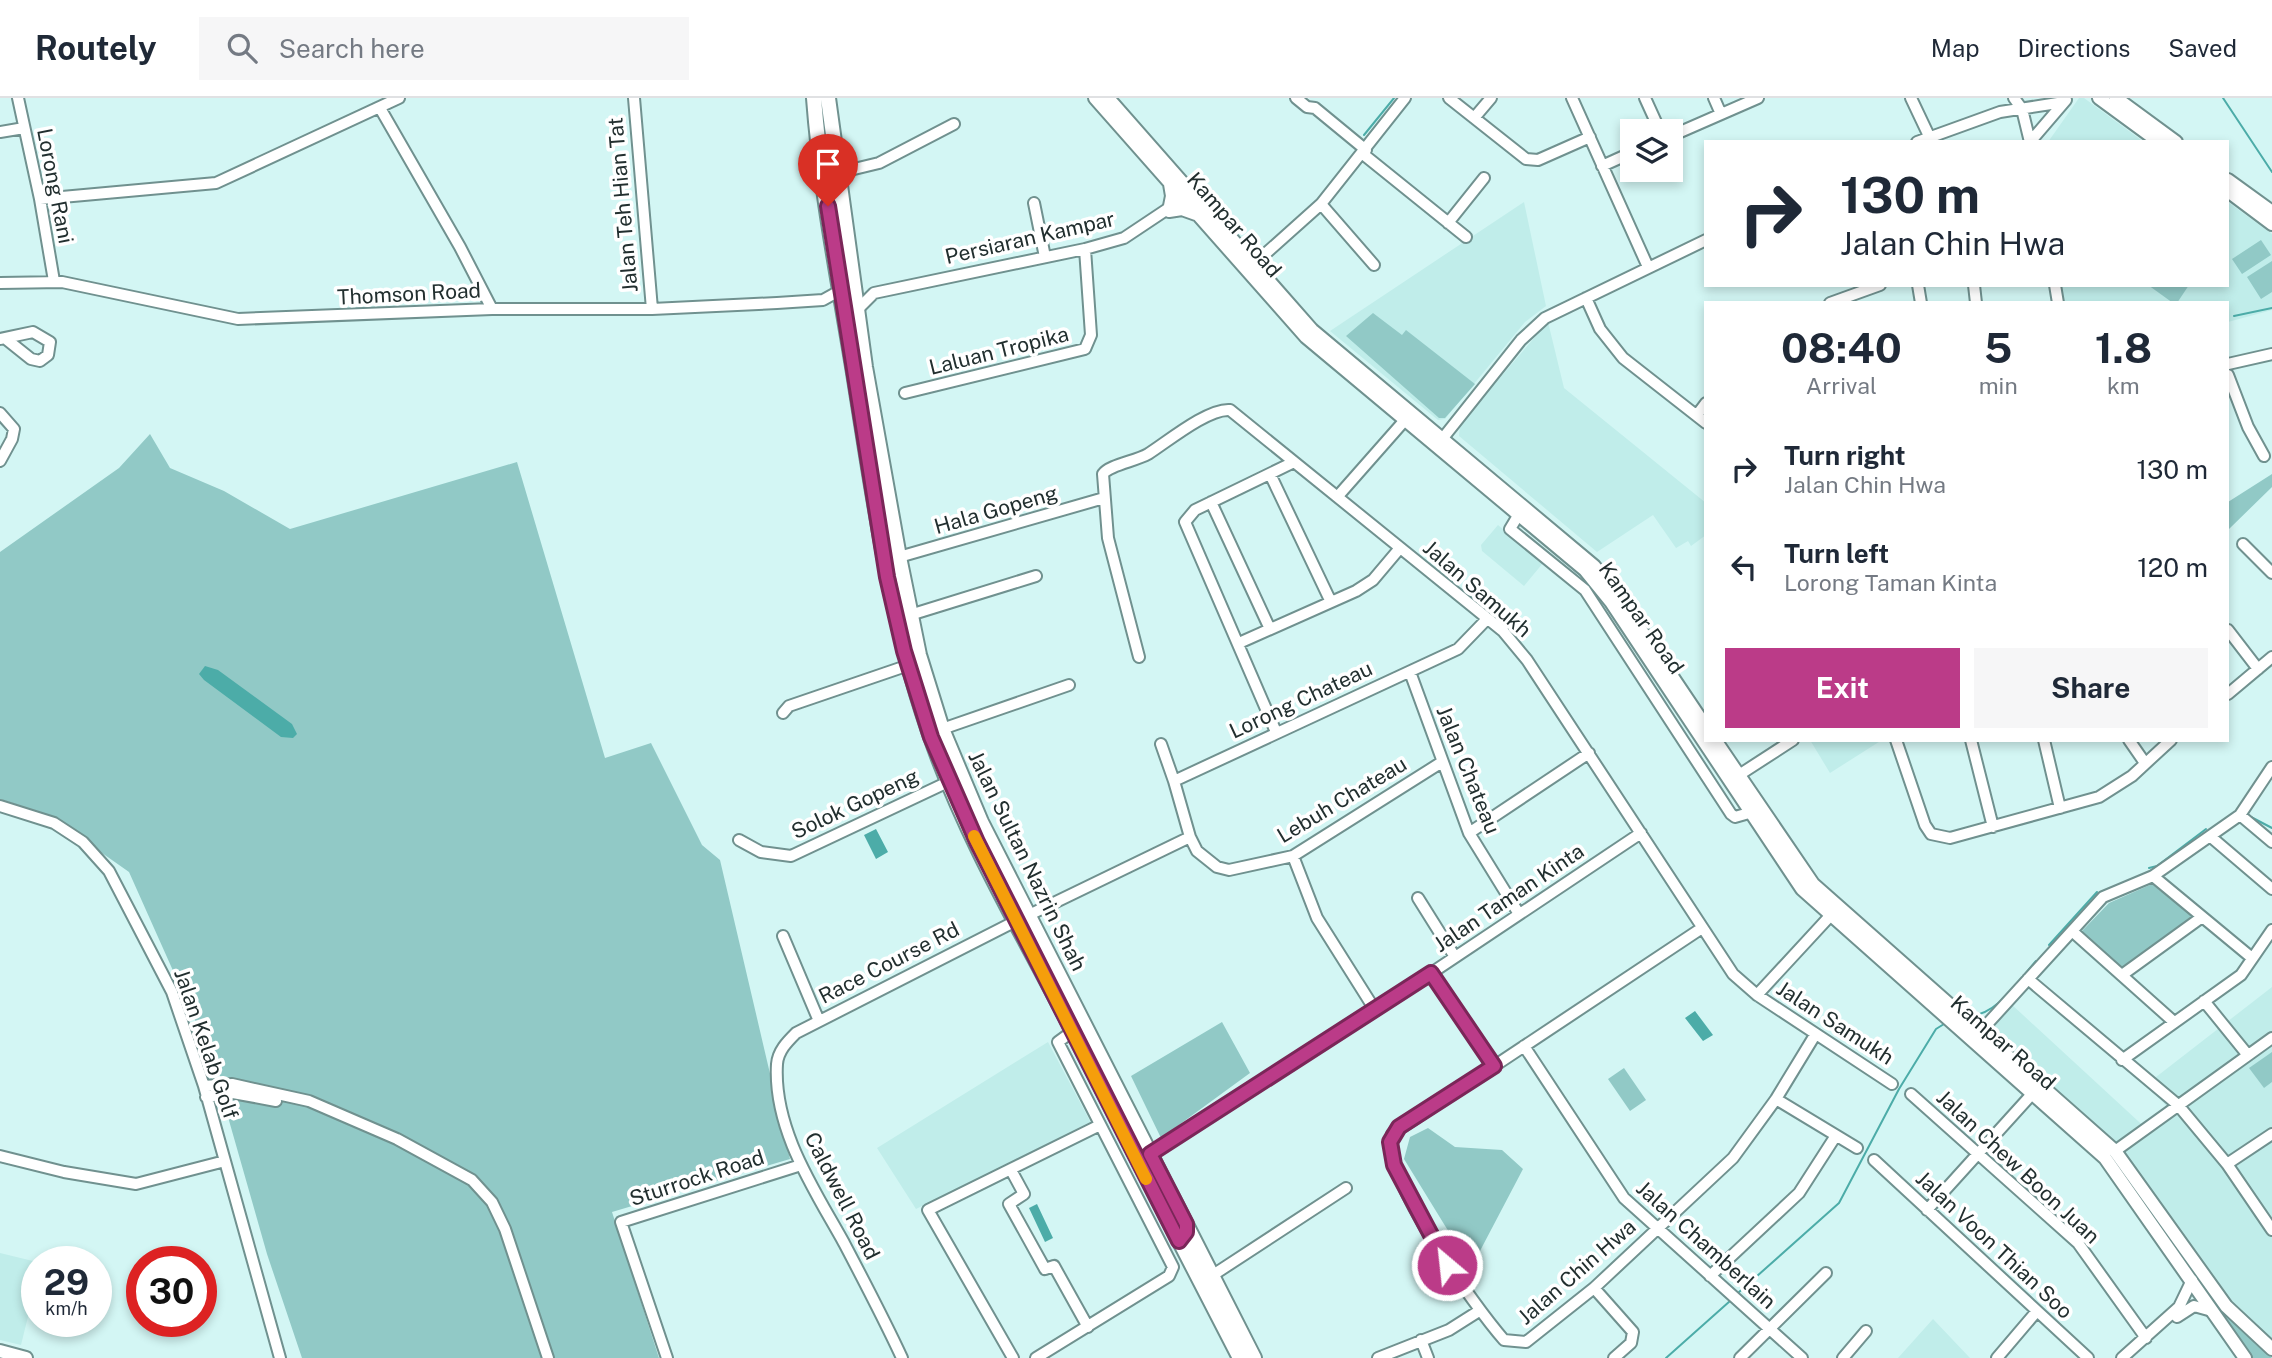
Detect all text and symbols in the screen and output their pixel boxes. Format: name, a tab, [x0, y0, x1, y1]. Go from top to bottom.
search box	[199, 17, 689, 80]
text: Routely	[35, 29, 157, 67]
icon: search	[223, 29, 261, 67]
text: Search here	[279, 33, 425, 64]
text: Map	[1931, 34, 1980, 62]
text: Directions	[2018, 34, 2130, 62]
text: Saved	[2168, 34, 2237, 62]
street label: Jalan Teh Hian Tat	[602, 116, 643, 294]
map controls	[1620, 119, 1683, 182]
button: layers	[1620, 119, 1683, 182]
street label: Lorong Rani	[32, 126, 79, 246]
pin	[798, 134, 858, 206]
icon: arrive	[809, 145, 847, 183]
text: 130 m	[1840, 166, 1980, 224]
street label: Kampar Road	[1182, 167, 1287, 282]
icon: right	[1725, 168, 1816, 259]
street label: Persiaran Kampar	[943, 206, 1117, 269]
text: Jalan Chin Hwa	[1840, 225, 2065, 262]
street label: Thomson Road	[336, 277, 482, 310]
street label: Laluan Tropika	[926, 321, 1071, 380]
text: 08:40	[1781, 323, 1902, 372]
text: 5	[1984, 323, 2012, 372]
text: 1.8	[2095, 323, 2152, 372]
text: Arrival	[1806, 372, 1877, 399]
text: min	[1979, 372, 2018, 399]
text: km	[2107, 372, 2140, 399]
text: Turn right	[1784, 440, 1906, 471]
icon: right	[1725, 450, 1763, 488]
text: 130 m	[2136, 454, 2208, 485]
text: Jalan Chin Hwa	[1784, 471, 1946, 498]
street label: Hala Gopeng	[931, 480, 1061, 539]
street label: Jalan Samukh	[1418, 535, 1536, 642]
text: Turn left	[1784, 538, 1889, 569]
icon: left	[1725, 548, 1763, 586]
text: 120 m	[2137, 552, 2208, 583]
street label: Kampar Road	[1594, 557, 1689, 679]
text: Lorong Taman Kinta	[1784, 569, 1997, 596]
button: Exit	[1725, 648, 1960, 728]
button: Share	[1974, 648, 2208, 728]
street label: Lorong Chateau	[1225, 655, 1376, 744]
street label: Jalan Chateau	[1431, 702, 1506, 838]
street label: Jalan Sultan Nazrin Shah	[963, 747, 1092, 975]
street label: Lebuh Chateau	[1272, 751, 1411, 848]
street label: Solok Gopeng	[787, 763, 922, 844]
street label: Jalan Taman Kinta	[1429, 838, 1589, 957]
street label: Race Course Rd	[814, 916, 963, 1009]
street label: Jalan Kelab Golf	[169, 965, 244, 1122]
street label: Jalan Samukh	[1772, 975, 1899, 1070]
street label: Kampar Road	[1946, 990, 2061, 1095]
street label: Jalan Chew Boon Juan	[1932, 1085, 2105, 1249]
street label: Caldwell Road	[800, 1128, 885, 1264]
street label: Sturrock Road	[626, 1144, 767, 1211]
street label: Jalan Voon Thian Soo	[1911, 1166, 2078, 1324]
street label: Jalan Chamberlain	[1631, 1175, 1781, 1314]
street label: Jalan Chin Hwa	[1513, 1214, 1641, 1330]
position arrow	[1410, 1228, 1484, 1302]
speed limit sign: 30	[126, 1246, 217, 1337]
text: 29	[44, 1262, 89, 1303]
text: km/h	[45, 1298, 88, 1319]

